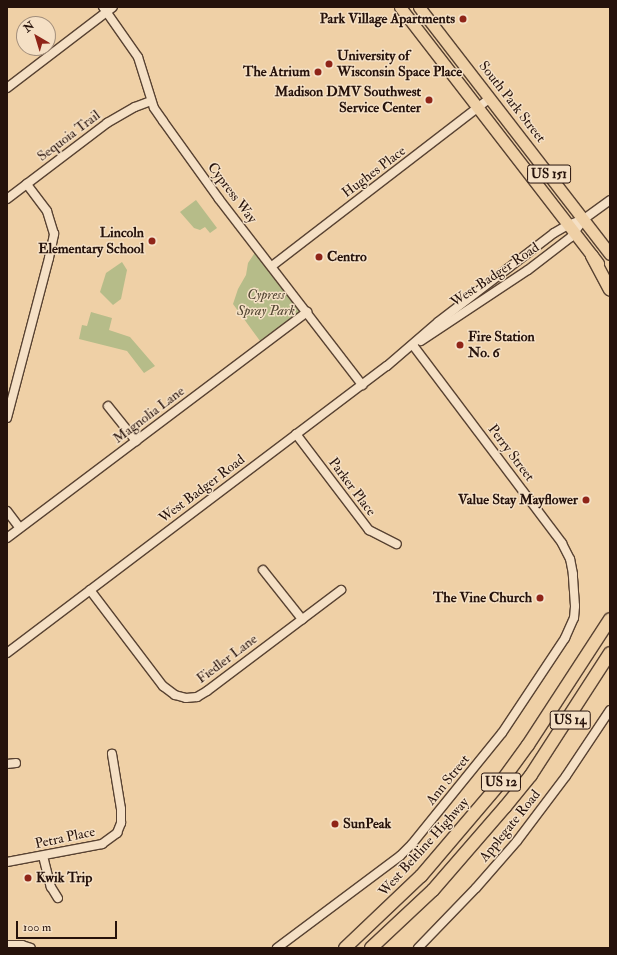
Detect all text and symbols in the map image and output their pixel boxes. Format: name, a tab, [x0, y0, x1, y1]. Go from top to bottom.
place label: Park Village Apartments	[320, 11, 455, 27]
marker: Park Village Apartments	[458, 14, 468, 24]
north arrow	[16, 16, 56, 56]
text: N	[21, 19, 37, 35]
place label: University of Wisconsin Space Place	[337, 48, 462, 80]
street label: South Park Street	[475, 58, 549, 146]
marker: University of Wisconsin Space Place	[324, 59, 334, 69]
place label: The Atrium	[243, 64, 310, 80]
marker: The Atrium	[313, 67, 323, 77]
place label: Madison DMV Southwest Service Center	[275, 84, 421, 116]
marker: Madison DMV Southwest Service Center	[424, 95, 434, 105]
street label: Sequoia Trail	[34, 107, 104, 165]
street label: Hughes Place	[339, 143, 409, 201]
street label: Cypress Way	[204, 159, 260, 227]
road number: US 151	[527, 163, 571, 185]
place label: Lincoln Elementary School	[38, 225, 144, 258]
marker: Lincoln Elementary School	[147, 236, 157, 246]
street label: West Badger Road	[448, 239, 542, 311]
place label: Centro	[327, 249, 367, 265]
marker: Centro	[314, 252, 324, 262]
park label: Cypress Spray Park	[237, 287, 295, 320]
place label: Fire Station No. 6	[468, 329, 535, 362]
marker: Fire Station No. 6	[455, 340, 465, 350]
street label: Magnolia Lane	[110, 383, 188, 447]
street label: Perry Street	[484, 421, 538, 485]
street label: West Badger Road	[156, 451, 248, 527]
street label: Parker Place	[325, 455, 379, 519]
place label: Value Stay Mayflower	[458, 492, 578, 508]
marker: Value Stay Mayflower	[581, 495, 591, 505]
place label: The Vine Church	[433, 590, 532, 606]
marker: The Vine Church	[535, 593, 545, 603]
street label: Fiedler Lane	[193, 631, 261, 687]
road number: US 14	[549, 709, 591, 731]
street label: Ann Street	[423, 751, 473, 809]
road number: US 12	[480, 771, 522, 793]
street label: Applegate Road	[476, 787, 544, 865]
street label: West Beltline Highway	[375, 794, 473, 900]
place label: SunPeak	[343, 816, 391, 832]
marker: SunPeak	[330, 819, 340, 829]
street label: Petra Place	[33, 823, 97, 853]
place label: Kwik Trip	[36, 870, 92, 886]
marker: Kwik Trip	[23, 873, 33, 883]
scale bar	[18, 913, 119, 939]
text: 100 m	[23, 920, 51, 935]

